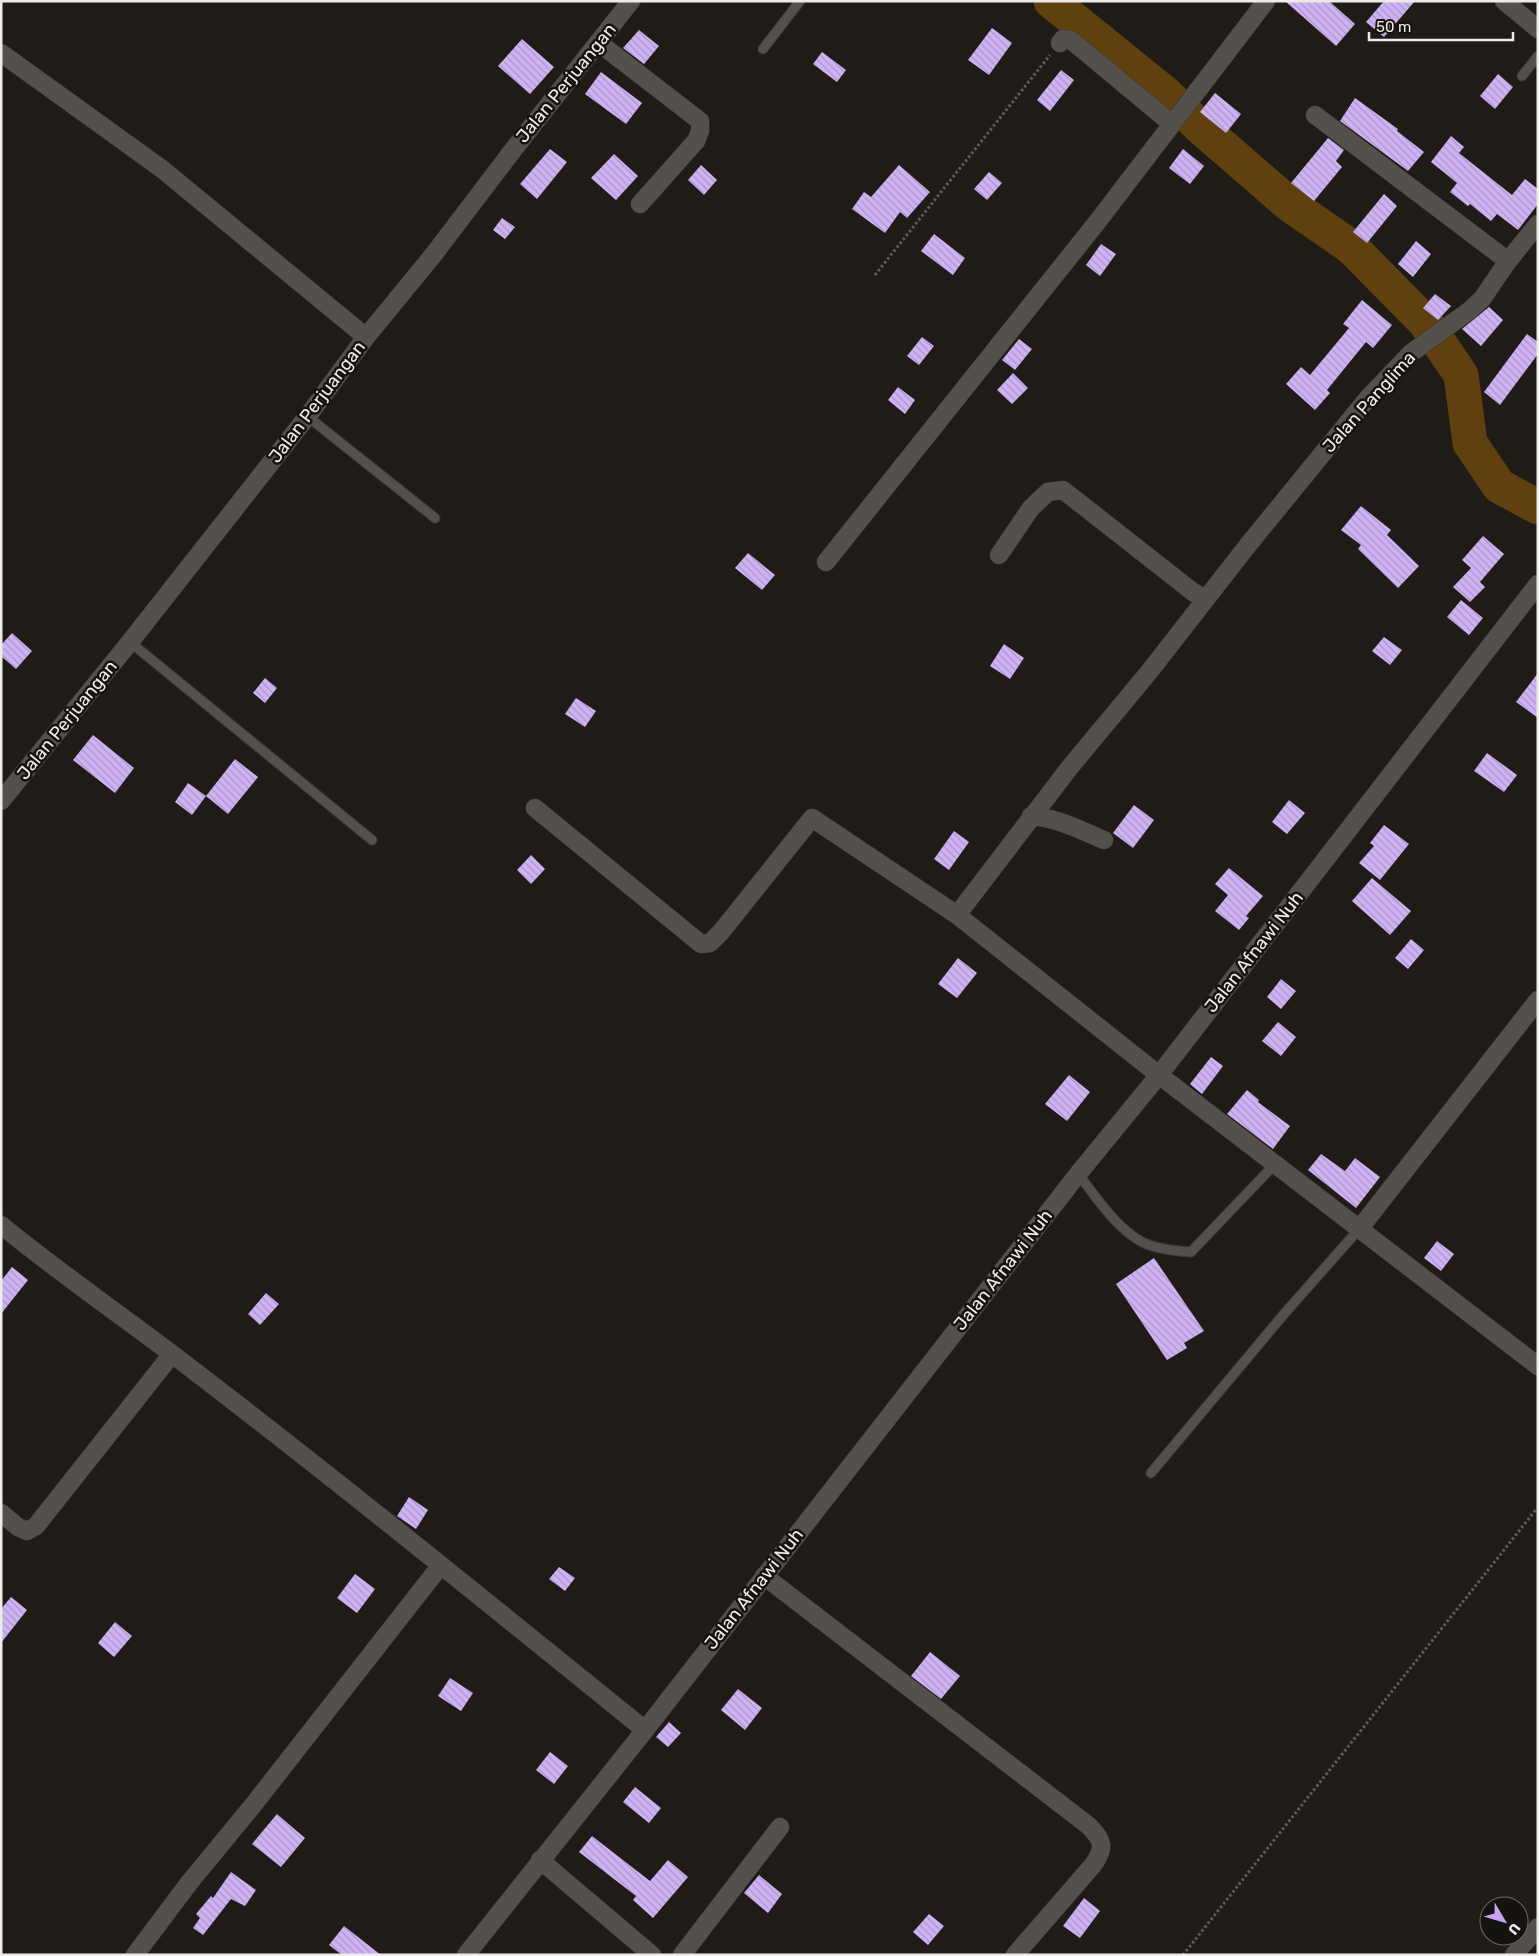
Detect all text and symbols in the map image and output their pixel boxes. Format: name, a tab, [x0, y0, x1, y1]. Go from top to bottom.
scale bar	[1369, 10, 1513, 42]
text: 50 m	[1376, 18, 1411, 36]
street label: Jalan Perjuangan	[511, 19, 621, 147]
street label: Jalan Perjuangan	[264, 337, 370, 467]
street label: Jalan Panglima	[1318, 347, 1420, 457]
street label: Jalan Perjuangan	[12, 656, 122, 784]
street label: Jalan Afnawi Nuh	[1200, 887, 1308, 1017]
street label: Jalan Afnawi Nuh	[949, 1205, 1057, 1335]
street label: Jalan Afnawi Nuh	[700, 1524, 808, 1654]
north arrow	[1479, 1896, 1529, 1946]
text: U	[1504, 1919, 1524, 1938]

